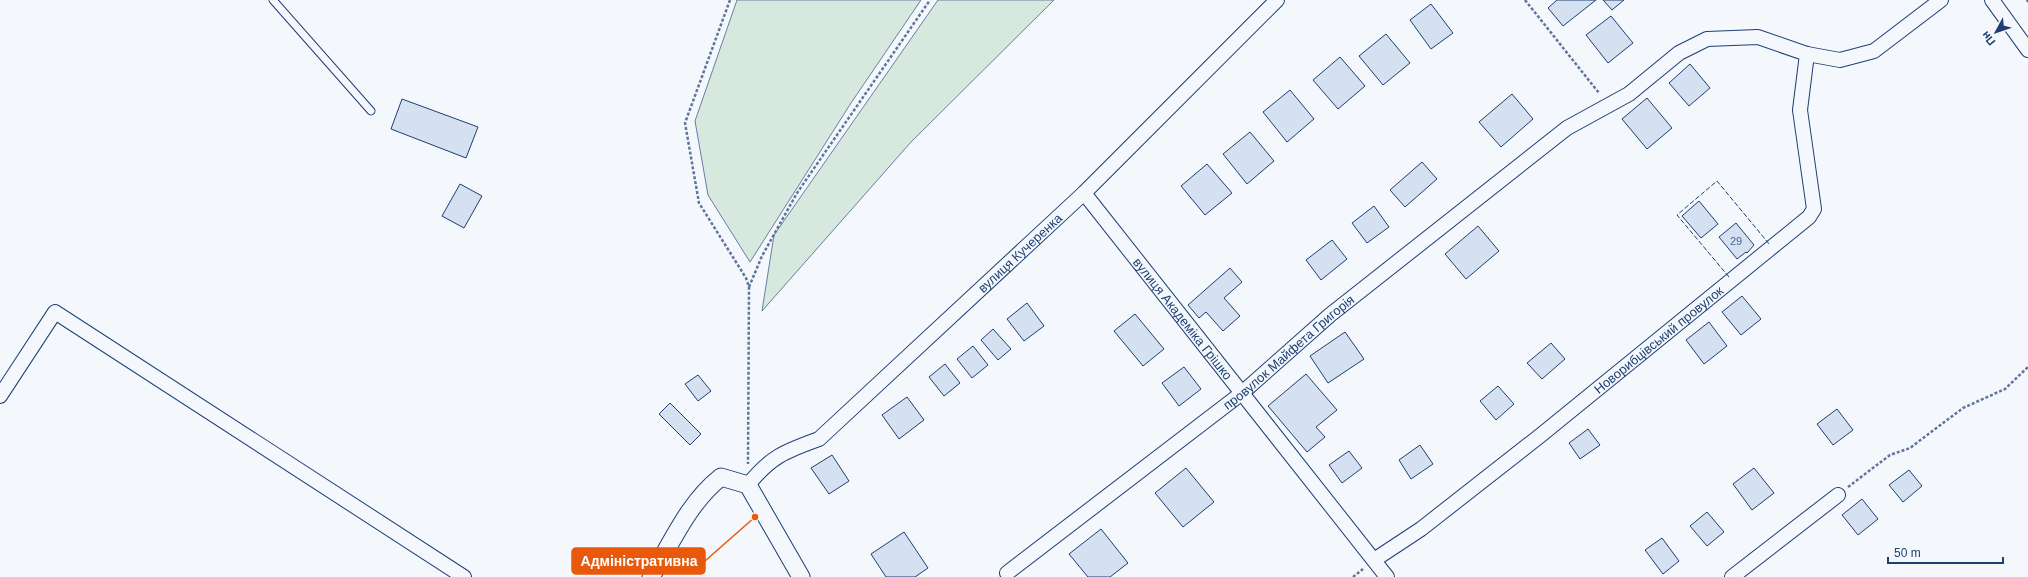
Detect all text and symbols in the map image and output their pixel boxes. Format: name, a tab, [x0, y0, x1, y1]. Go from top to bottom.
north arrow	[1976, 12, 2016, 52]
text: Пн	[1979, 29, 1998, 48]
street label: вулиця Кучеренка	[975, 210, 1066, 296]
house number: 29	[1730, 235, 1742, 247]
street label: вулиця Академіка Грішко	[1130, 255, 1235, 383]
street label: Новорибцівський провулок	[1591, 283, 1726, 397]
street label: провулок Майфета Григорія	[1220, 292, 1357, 413]
scale bar	[1888, 539, 2003, 565]
text: 50 m	[1894, 546, 1921, 560]
callout: Адміністративна	[572, 548, 705, 574]
text: Адміністративна	[581, 553, 698, 569]

